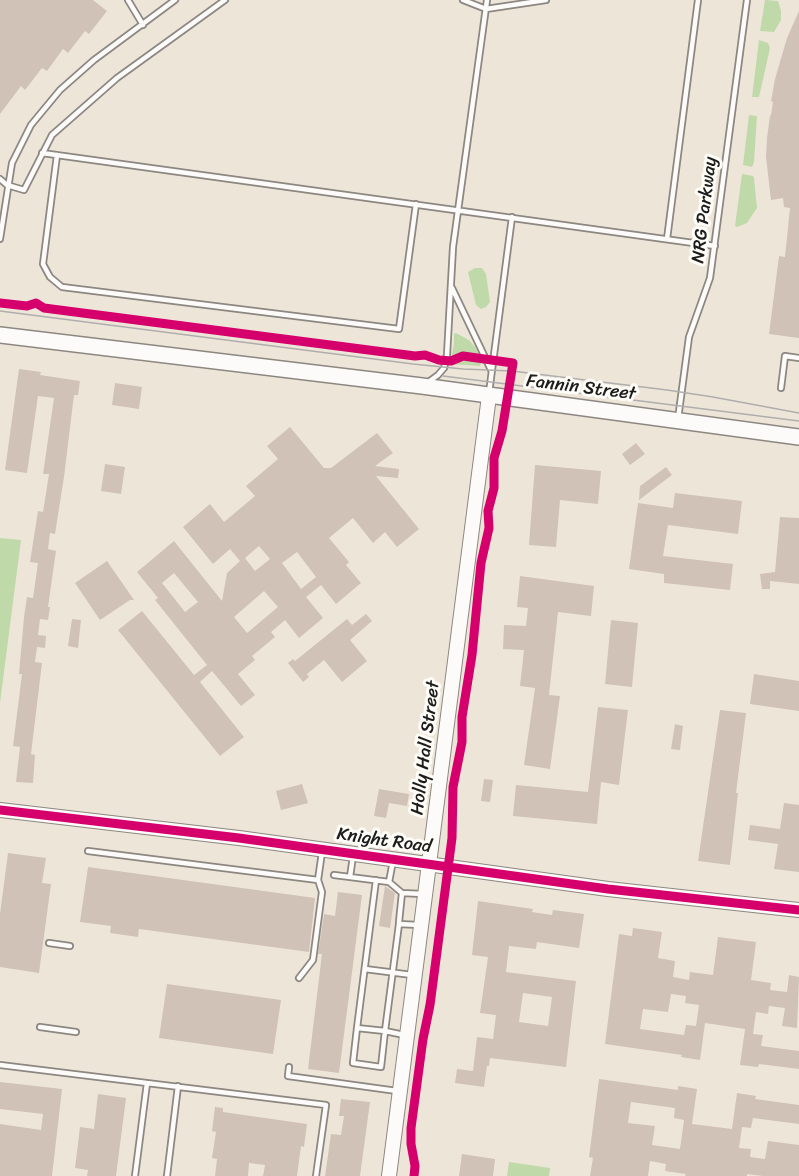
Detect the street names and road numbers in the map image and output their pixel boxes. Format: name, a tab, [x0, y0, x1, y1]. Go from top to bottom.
street label: NRG Parkway	[688, 156, 722, 264]
street label: Fannin Street	[525, 371, 637, 405]
street label: Holly Hall Street	[407, 680, 445, 816]
street label: Knight Road	[335, 824, 433, 858]

